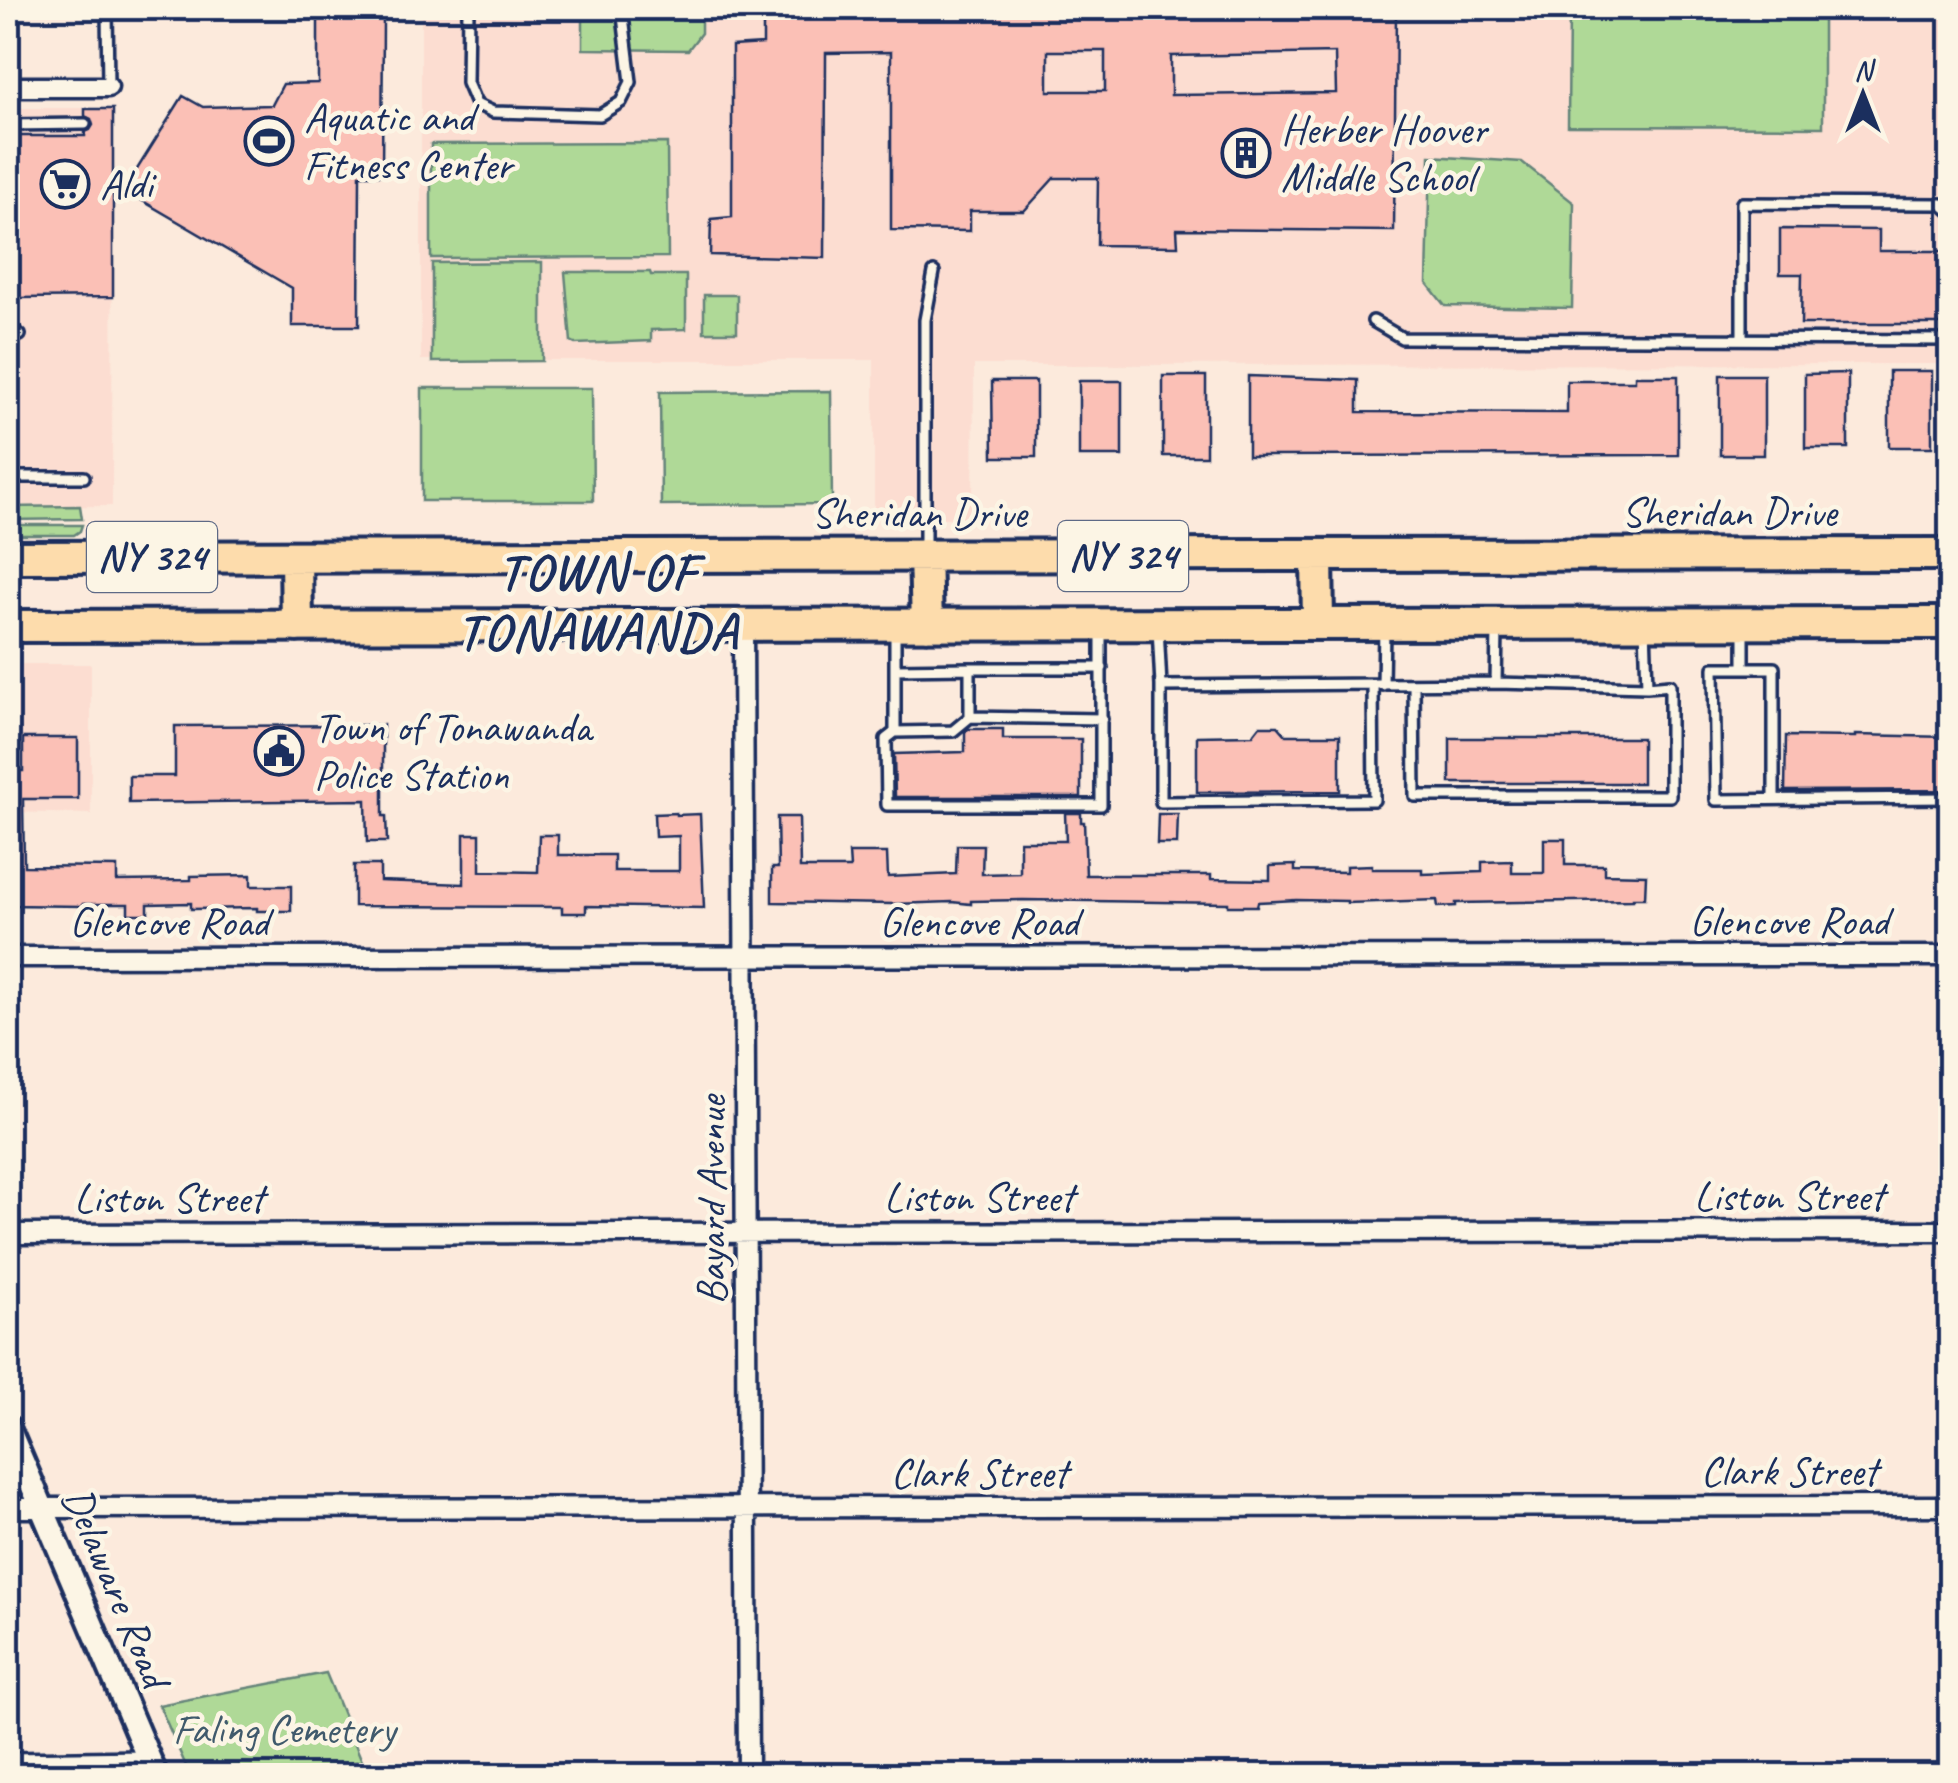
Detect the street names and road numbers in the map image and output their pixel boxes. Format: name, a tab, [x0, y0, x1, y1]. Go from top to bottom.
street label: Sheridan Drive	[1622, 486, 1839, 539]
street label: Sheridan Drive	[812, 487, 1029, 540]
road number: NY 324	[1058, 521, 1188, 591]
road number: NY 324	[87, 522, 217, 592]
street label: Glencove Road	[1689, 895, 1895, 948]
street label: Glencove Road	[69, 896, 275, 949]
street label: Glencove Road	[879, 896, 1085, 949]
street label: Bayard Avenue	[685, 1093, 738, 1304]
street label: Liston Street	[1694, 1170, 1889, 1223]
street label: Liston Street	[884, 1171, 1079, 1224]
street label: Liston Street	[74, 1172, 269, 1225]
street label: Clark Street	[1701, 1445, 1882, 1498]
street label: Clark Street	[891, 1447, 1072, 1500]
street label: Delaware Road	[50, 1479, 184, 1701]

